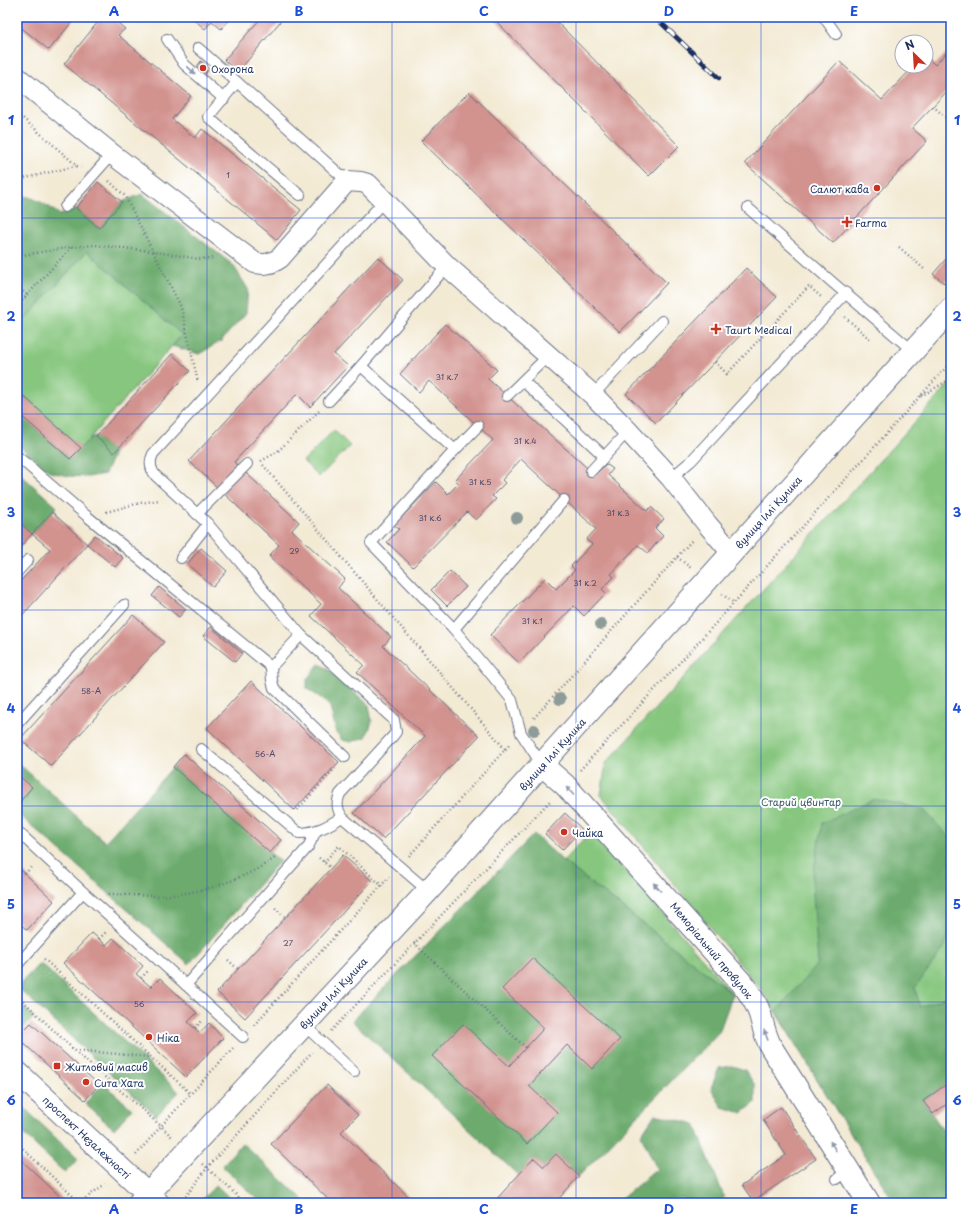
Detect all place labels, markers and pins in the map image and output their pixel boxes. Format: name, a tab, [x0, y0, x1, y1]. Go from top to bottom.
place label: Охорона	[211, 61, 254, 76]
marker: Охорона	[198, 63, 208, 73]
place label: Салют кава	[810, 181, 870, 196]
marker: Салют кава	[872, 183, 882, 193]
place label: Farma	[855, 215, 887, 230]
marker: Farma	[842, 217, 852, 227]
place label: Taurt Medical	[725, 322, 792, 337]
marker: Taurt Medical	[710, 323, 722, 335]
place label: Чайка	[572, 825, 604, 840]
marker: Чайка	[559, 827, 569, 837]
place label: Ніка	[157, 1030, 180, 1045]
marker: Ніка	[144, 1032, 154, 1042]
place label: Житловий масив	[65, 1059, 148, 1074]
marker: Житловий масив	[52, 1061, 62, 1071]
place label: Сита Хата	[94, 1075, 145, 1090]
marker: Сита Хата	[81, 1077, 91, 1087]

